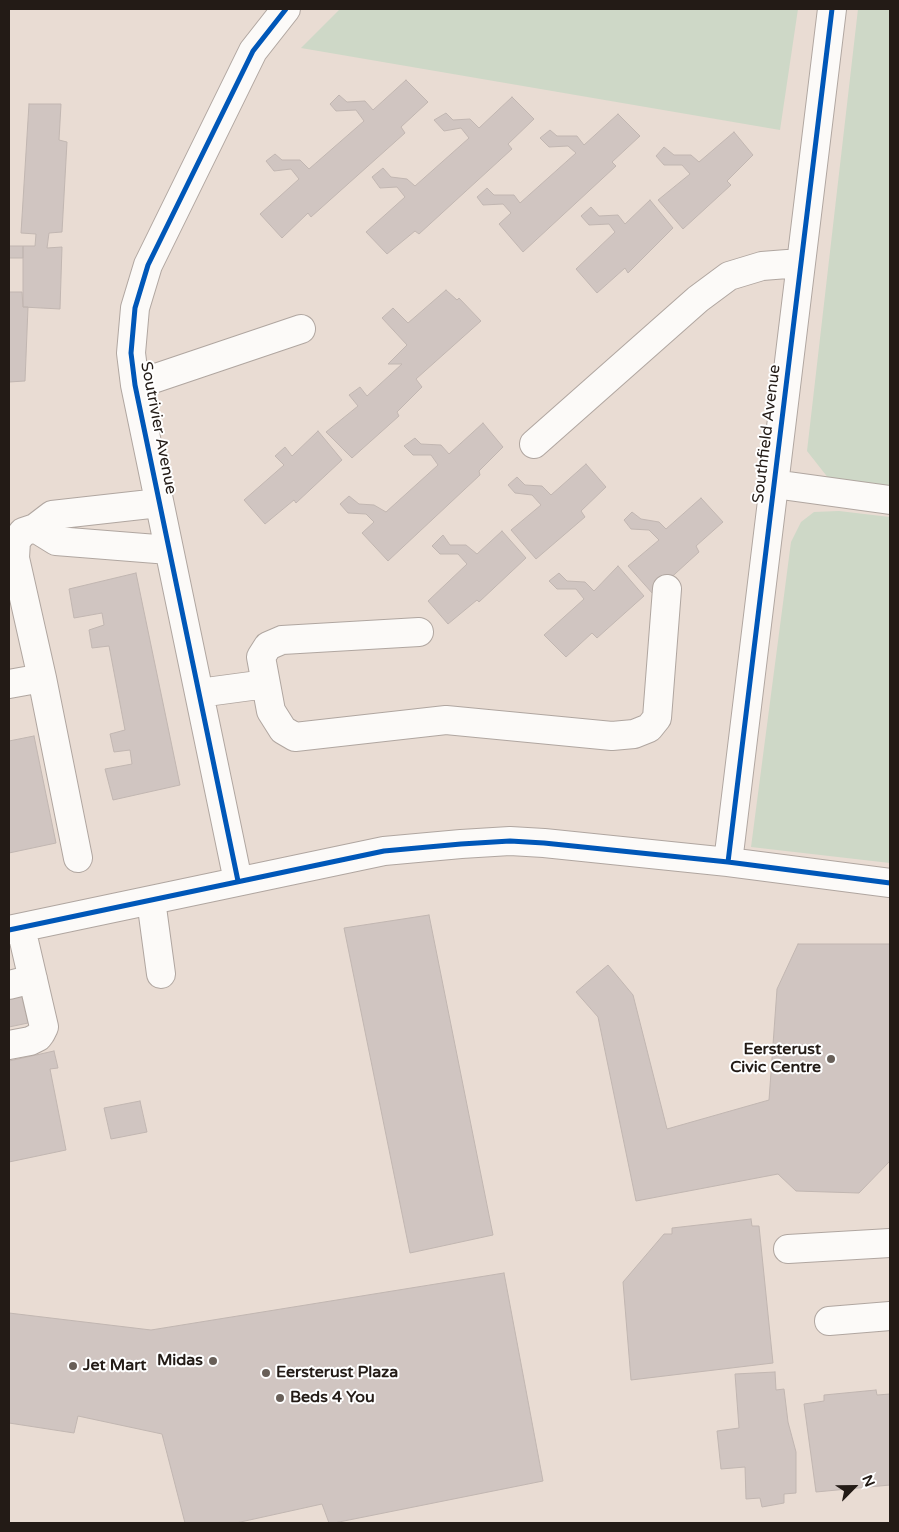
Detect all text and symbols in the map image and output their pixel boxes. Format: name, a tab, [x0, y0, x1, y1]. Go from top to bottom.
street label: Soutrivier Avenue	[136, 360, 180, 496]
street label: Southfield Avenue	[749, 363, 785, 505]
place label: Eersterust Civic Centre	[730, 1040, 821, 1078]
marker: Eersterust Civic Centre	[825, 1053, 837, 1065]
place label: Midas	[157, 1351, 203, 1371]
marker: Midas	[207, 1355, 219, 1367]
place label: Jet Mart	[83, 1356, 146, 1376]
marker: Jet Mart	[67, 1360, 79, 1372]
place label: Eersterust Plaza	[276, 1363, 398, 1383]
marker: Eersterust Plaza	[260, 1367, 272, 1379]
place label: Beds 4 You	[290, 1388, 375, 1408]
marker: Beds 4 You	[274, 1392, 286, 1404]
north arrow	[829, 1462, 879, 1512]
text: N	[858, 1472, 878, 1489]

